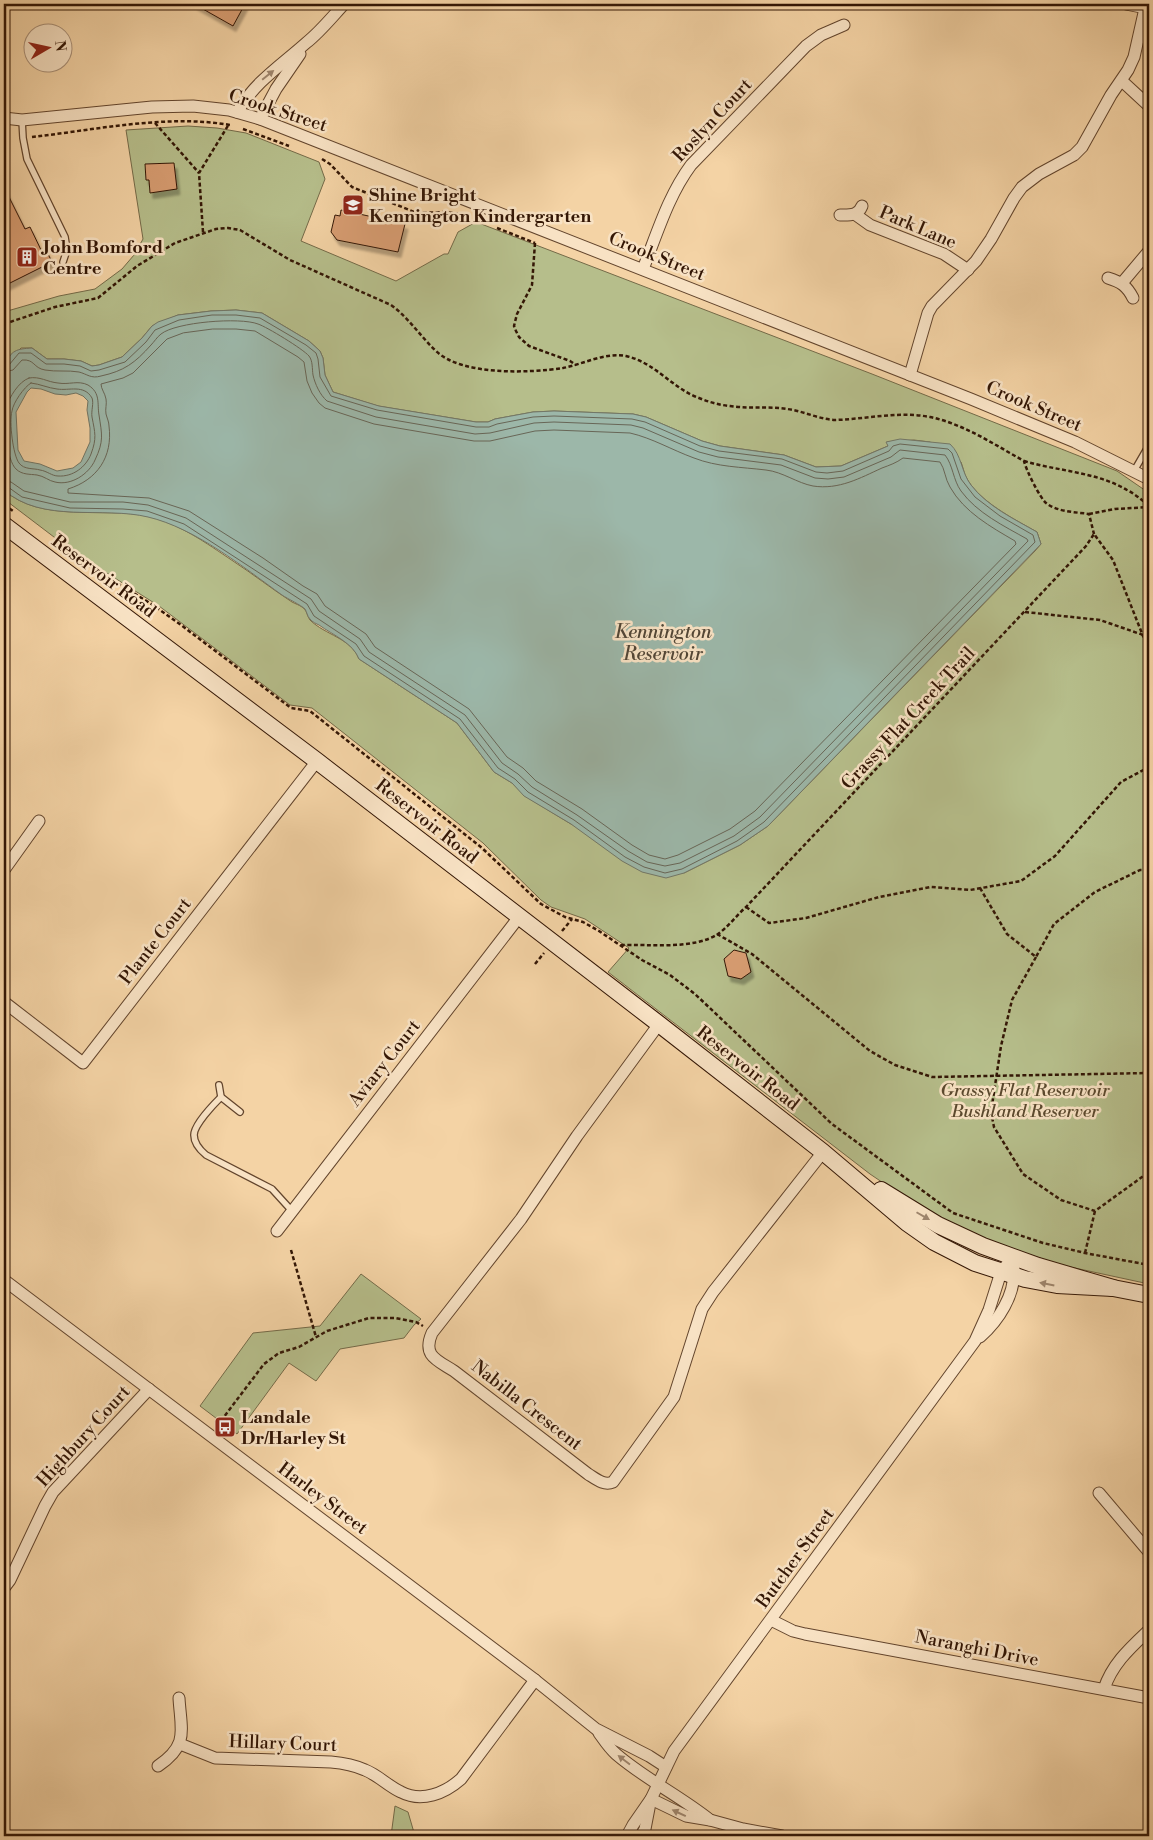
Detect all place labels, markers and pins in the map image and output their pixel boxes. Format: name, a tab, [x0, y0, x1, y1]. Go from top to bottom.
place label: Shine Bright Kennington Kindergarten	[369, 184, 591, 228]
school or university icon: Shine Bright Kennington Kindergarten	[341, 193, 365, 217]
place label: John Bomford Centre	[40, 236, 163, 280]
building icon: John Bomford Centre	[15, 245, 39, 269]
place label: Landale Dr/Harley St	[241, 1406, 346, 1450]
bus stop icon: Landale Dr/Harley St	[213, 1415, 237, 1439]

